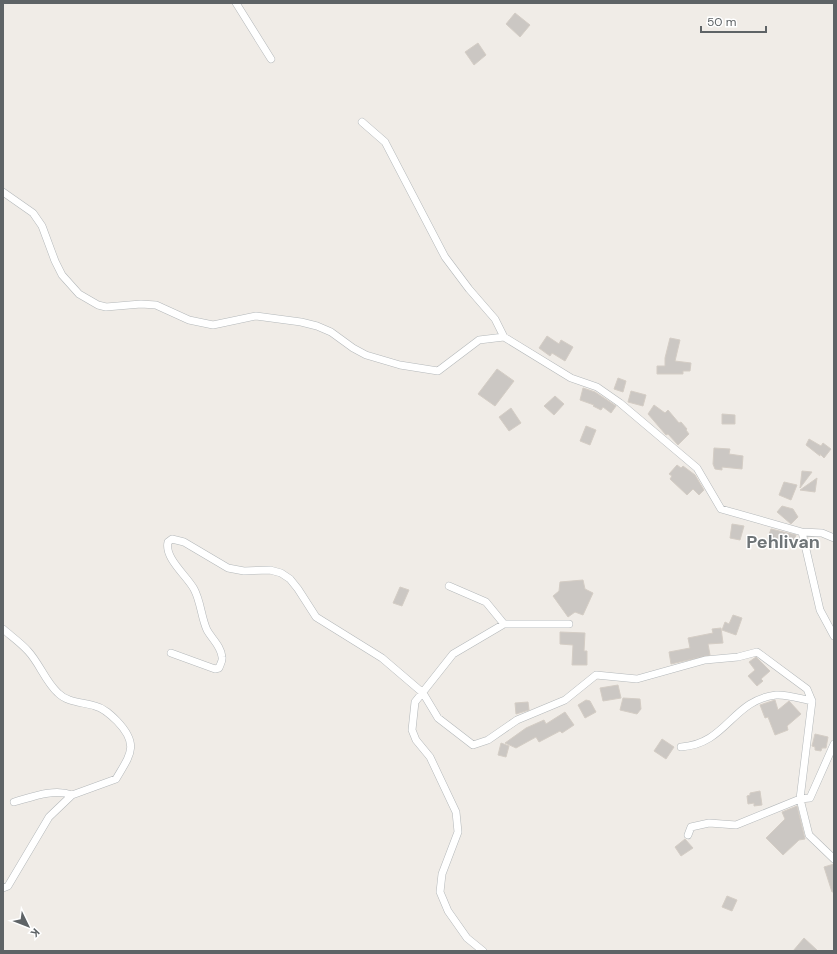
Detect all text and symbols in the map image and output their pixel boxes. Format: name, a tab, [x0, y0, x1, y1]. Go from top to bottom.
scale bar	[701, 8, 766, 34]
text: 50 m	[707, 14, 736, 30]
district label: Pehlivan	[746, 530, 820, 554]
north arrow	[8, 906, 48, 946]
text: K	[28, 925, 43, 940]

